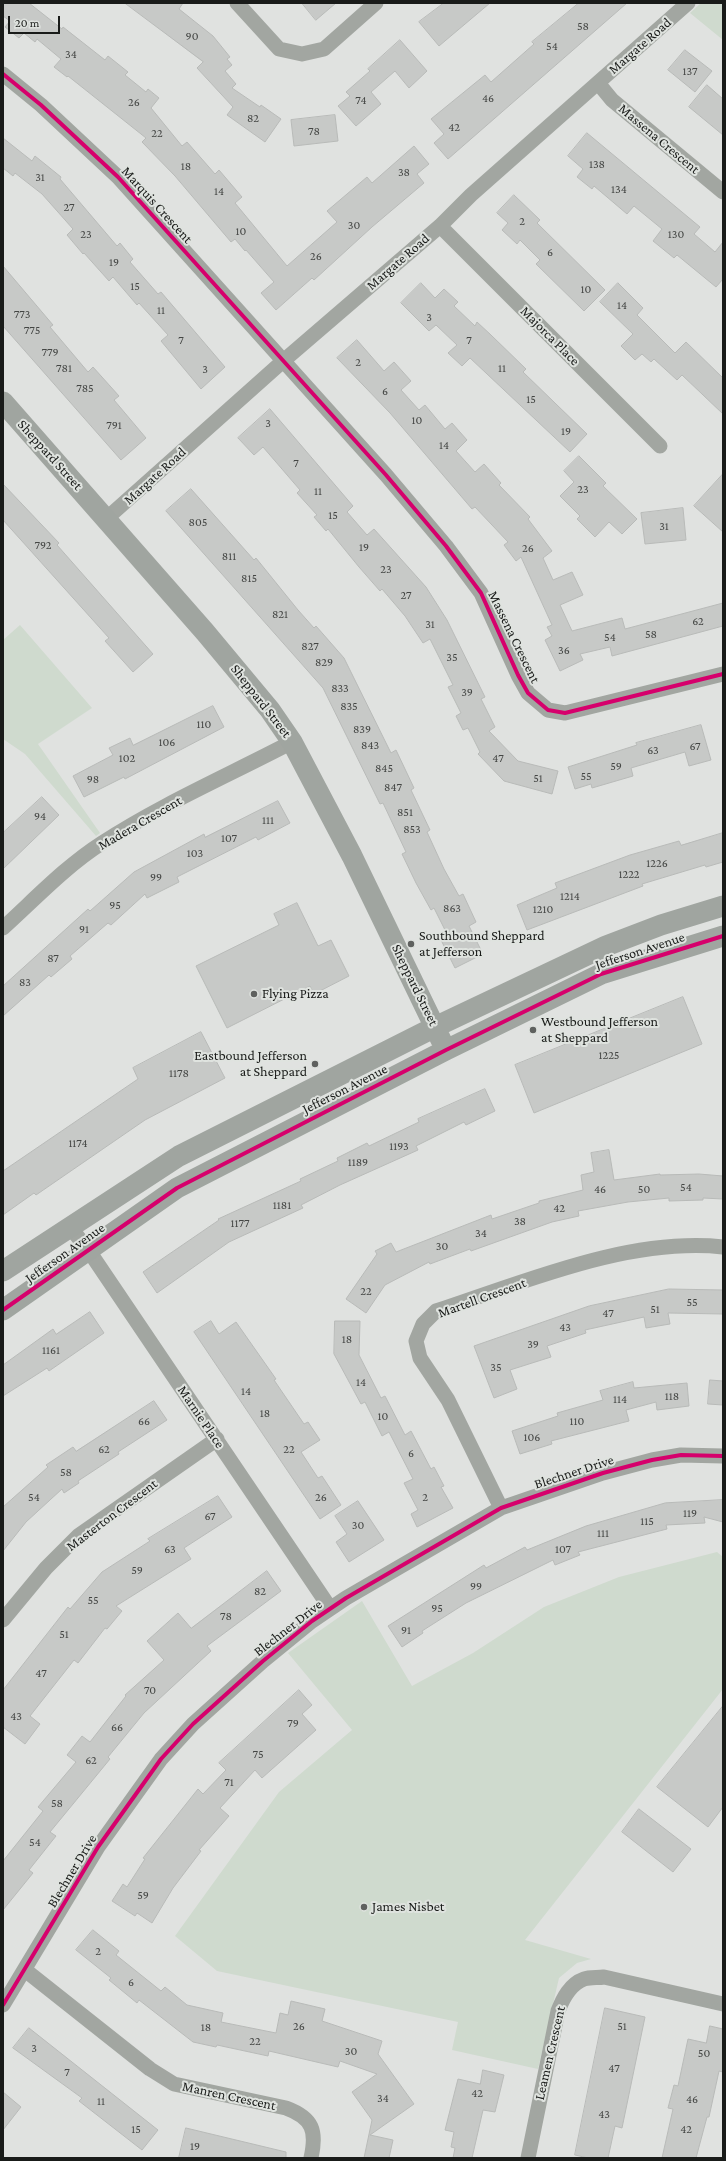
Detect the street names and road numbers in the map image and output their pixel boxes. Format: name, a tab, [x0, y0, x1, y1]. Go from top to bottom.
street label: Margate Road	[605, 14, 675, 78]
street label: Massena Crescent	[615, 100, 703, 178]
street label: Marquis Crescent	[118, 163, 196, 247]
street label: Margate Road	[363, 230, 433, 294]
street label: Majorca Place	[517, 303, 583, 369]
street label: Sheppard Street	[14, 416, 86, 494]
street label: Margate Road	[121, 444, 189, 508]
street label: Massena Crescent	[484, 588, 544, 686]
street label: Sheppard Street	[227, 661, 295, 741]
street label: Madera Crescent	[95, 792, 185, 854]
street label: Jefferson Avenue	[593, 929, 687, 973]
street label: Sheppard Street	[388, 941, 442, 1029]
street label: Jefferson Avenue	[300, 1060, 390, 1118]
street label: Jefferson Avenue	[22, 1219, 108, 1287]
street label: Martell Crescent	[436, 1274, 528, 1322]
street label: Marnie Place	[174, 1382, 228, 1452]
street label: Blechner Drive	[532, 1451, 616, 1493]
street label: Masterton Crescent	[63, 1475, 161, 1555]
street label: Blechner Drive	[250, 1596, 326, 1660]
street label: Blechner Drive	[44, 1831, 100, 1911]
street label: Leamen Crescent	[531, 2004, 569, 2102]
street label: Manren Crescent	[181, 2078, 277, 2114]

